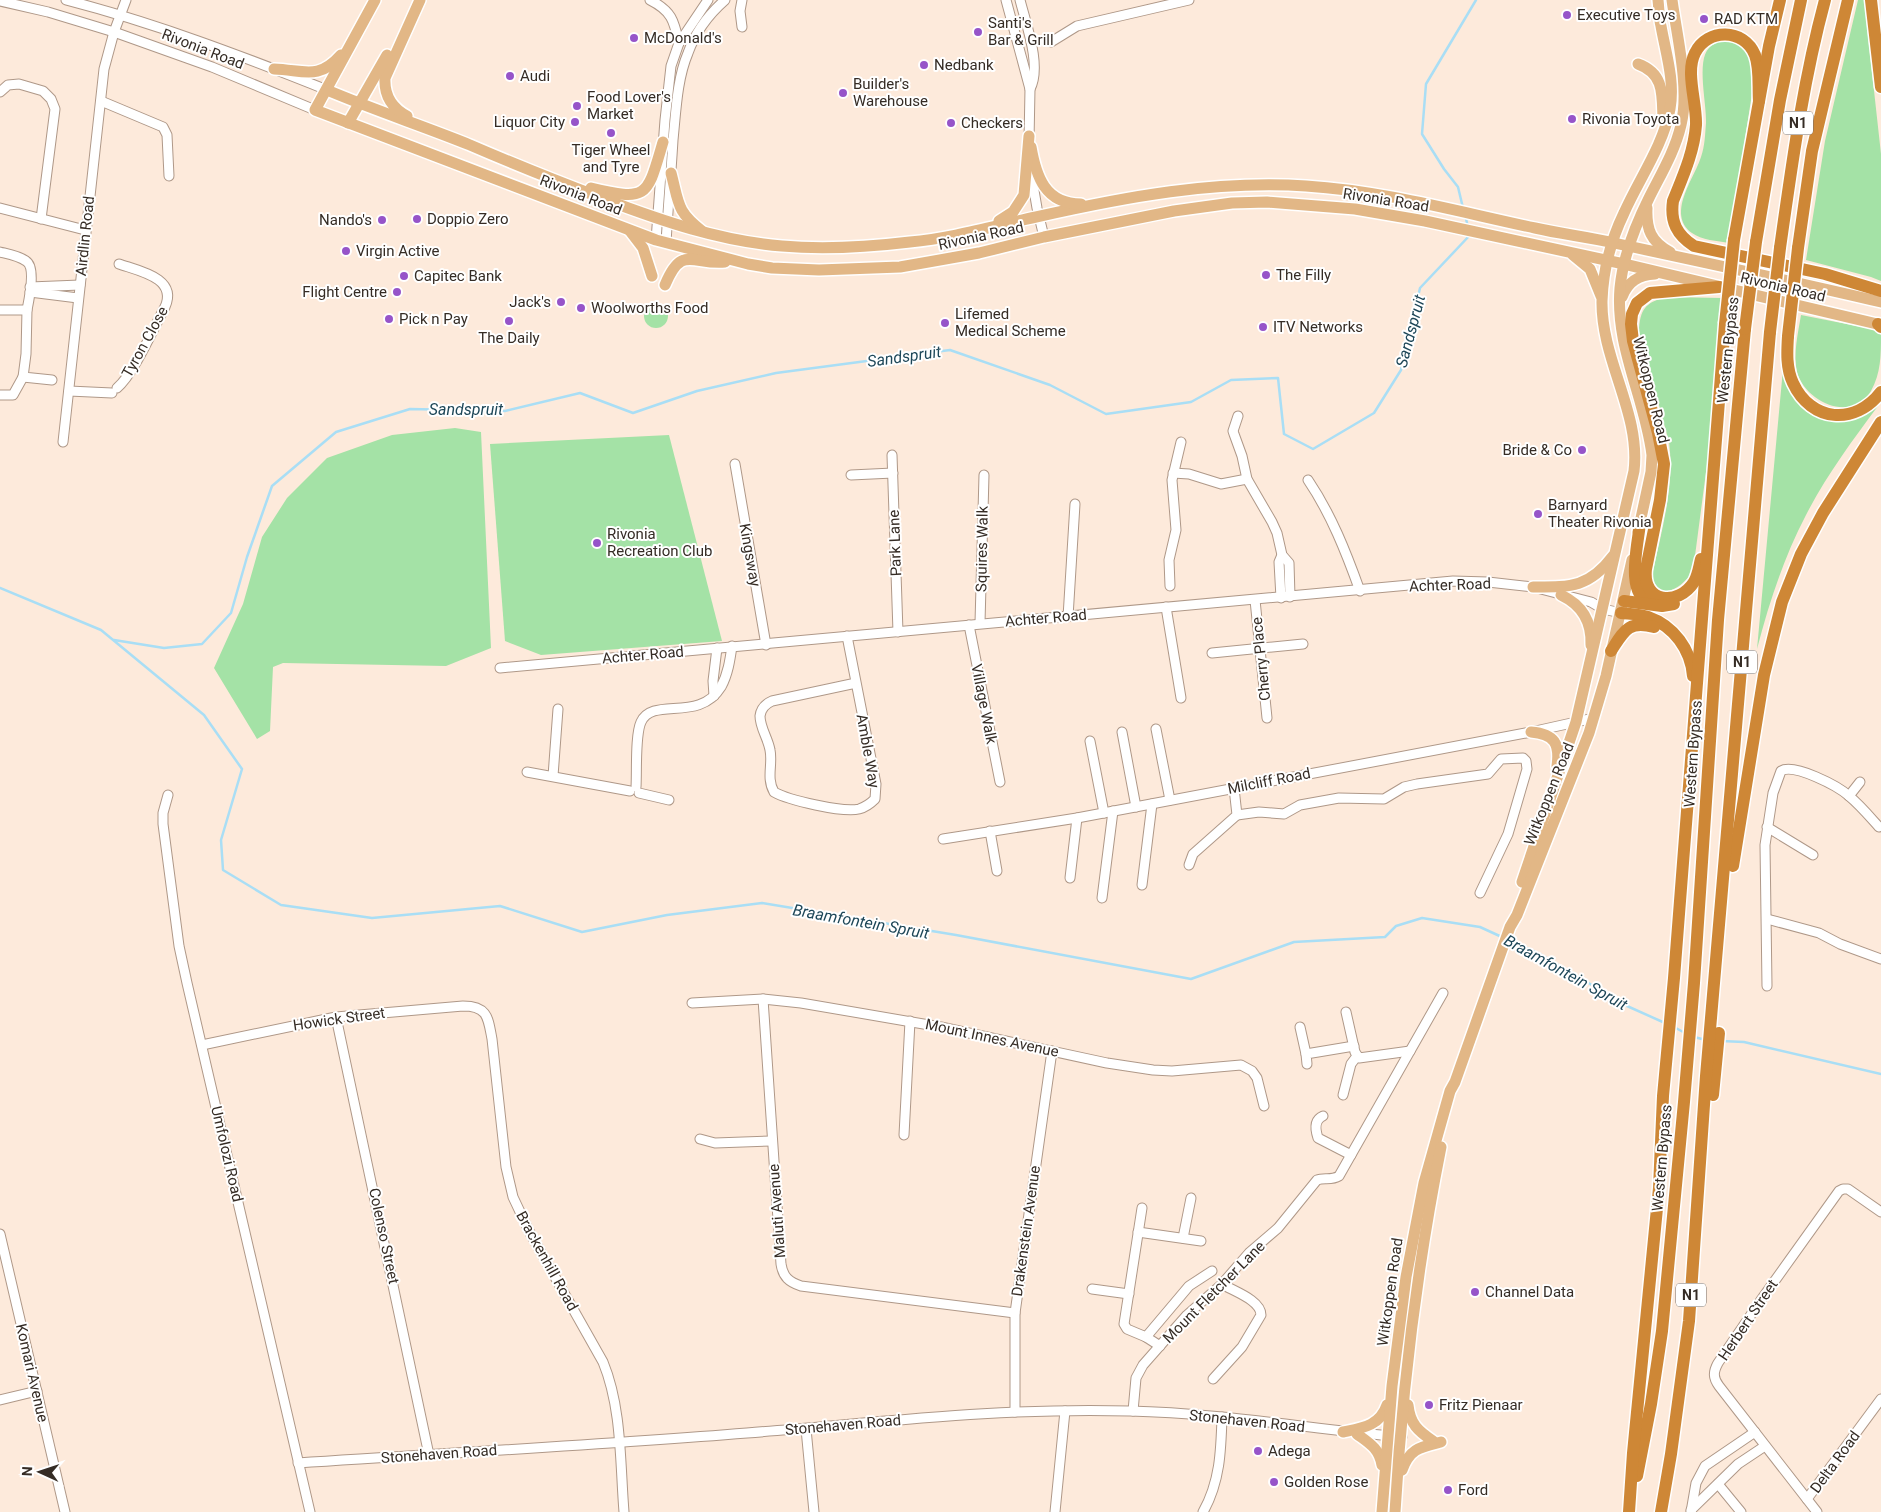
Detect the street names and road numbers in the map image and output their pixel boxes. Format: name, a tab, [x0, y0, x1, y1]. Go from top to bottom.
street label: Rivonia Road	[159, 25, 247, 73]
road number: N1	[1783, 112, 1813, 134]
street label: Rivonia Road	[537, 171, 625, 219]
street label: Rivonia Road	[1342, 184, 1430, 216]
street label: Airdlin Road	[72, 195, 98, 277]
street label: Rivonia Road	[937, 218, 1025, 254]
street label: Rivonia Road	[1739, 268, 1827, 306]
street label: Western Bypass	[1713, 296, 1743, 404]
street label: Tyron Close	[118, 303, 172, 381]
street label: Witkoppen Road	[1629, 335, 1673, 445]
street label: Squires Walk	[972, 505, 992, 592]
street label: Park Lane	[885, 509, 905, 577]
street label: Kingsway	[736, 522, 764, 588]
street label: Achter Road	[1409, 575, 1491, 595]
street label: Achter Road	[1004, 605, 1088, 631]
street label: Cherry Place	[1248, 616, 1274, 702]
street label: Achter Road	[601, 642, 685, 668]
road number: N1	[1727, 650, 1757, 674]
street label: Village Walk	[967, 662, 1001, 746]
street label: Western Bypass	[1680, 700, 1706, 808]
street label: Amble Way	[853, 713, 883, 789]
street label: Witkoppen Road	[1520, 740, 1578, 848]
street label: Milcliff Road	[1226, 764, 1312, 798]
street label: Howick Street	[292, 1004, 386, 1034]
street label: Mount Innes Avenue	[924, 1015, 1060, 1061]
street label: Umfolozi Road	[207, 1104, 247, 1204]
street label: Western Bypass	[1648, 1104, 1676, 1212]
street label: Maluti Avenue	[765, 1163, 789, 1259]
street label: Drakenstein Avenue	[1008, 1164, 1044, 1298]
street label: Colenso Street	[365, 1186, 403, 1286]
street label: Brackenhill Road	[512, 1208, 582, 1314]
street label: Mount Fletcher Lane	[1159, 1237, 1269, 1347]
street label: Witkoppen Road	[1373, 1237, 1407, 1347]
street label: Herbert Street	[1714, 1276, 1782, 1364]
road number: N1	[1676, 1284, 1706, 1306]
street label: Komari Avenue	[12, 1322, 52, 1424]
street label: Stonehaven Road	[1188, 1406, 1306, 1436]
street label: Stonehaven Road	[784, 1411, 902, 1439]
street label: Delta Road	[1806, 1427, 1864, 1497]
street label: Stonehaven Road	[380, 1441, 498, 1467]

